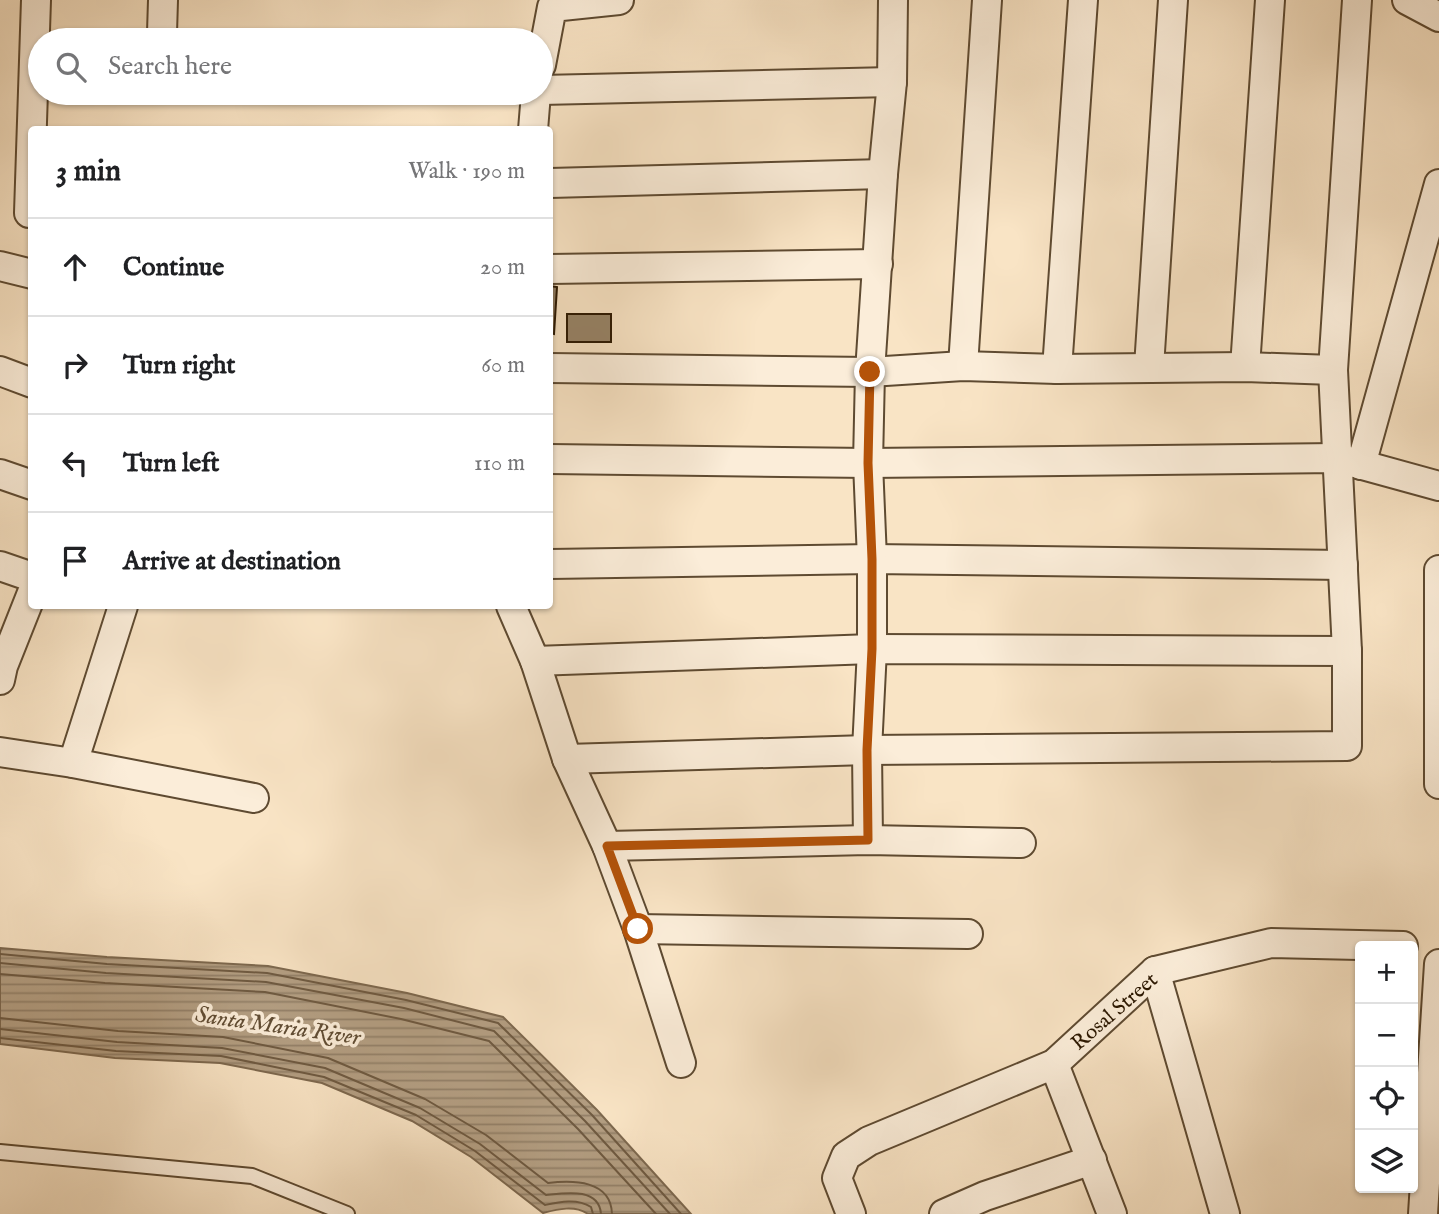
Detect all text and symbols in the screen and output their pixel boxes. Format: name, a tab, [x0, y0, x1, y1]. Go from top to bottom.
search box	[28, 28, 553, 105]
icon: search	[52, 48, 90, 86]
text: Search here	[108, 50, 232, 83]
text: 3 min	[56, 153, 121, 191]
text: Walk · 190 m	[408, 157, 525, 186]
icon: ahead	[56, 248, 94, 286]
text: Continue	[123, 251, 224, 284]
text: 20 m	[480, 253, 525, 282]
icon: right	[56, 346, 94, 384]
text: Turn right	[123, 349, 236, 382]
text: 60 m	[481, 351, 525, 380]
route end	[854, 356, 885, 387]
icon: left	[56, 444, 94, 482]
text: Turn left	[123, 447, 220, 480]
text: 110 m	[474, 449, 525, 478]
icon: arrive	[56, 542, 94, 580]
text: Arrive at destination	[123, 545, 341, 578]
route start	[622, 913, 653, 944]
map controls	[1355, 941, 1418, 1193]
button: +	[1355, 941, 1418, 1004]
street label: Rosal Street	[1066, 967, 1164, 1057]
water label: Santa Maria River	[193, 1001, 363, 1053]
button: −	[1355, 1004, 1418, 1067]
button: locate	[1355, 1067, 1418, 1130]
button: layers	[1355, 1130, 1418, 1193]

